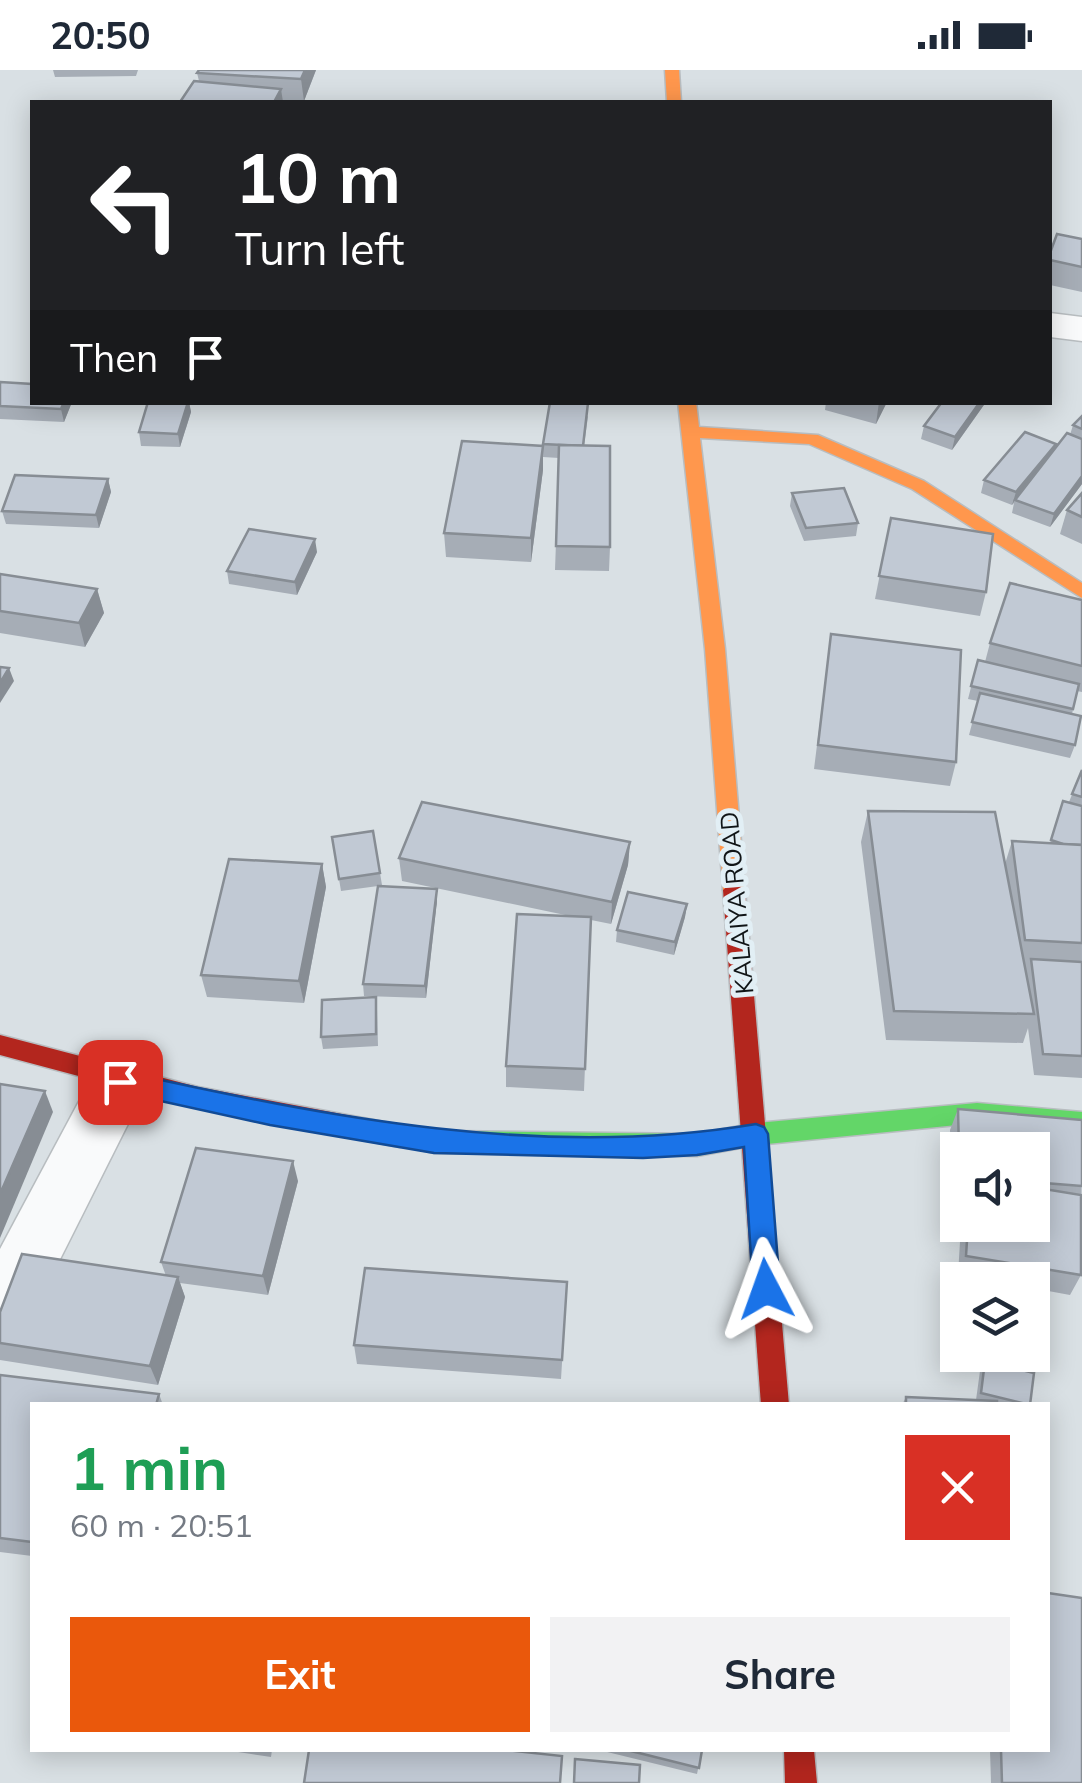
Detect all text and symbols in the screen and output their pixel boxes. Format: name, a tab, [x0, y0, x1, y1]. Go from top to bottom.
text: 20:50	[50, 11, 151, 59]
text: 10 m	[235, 133, 401, 221]
icon: left	[70, 140, 200, 270]
text: Turn left	[235, 220, 404, 276]
icon: arrive	[178, 330, 233, 385]
text: Then	[70, 334, 158, 382]
street label: KALAIYA ROAD	[713, 810, 759, 996]
pin	[78, 1040, 163, 1125]
icon: arrive	[93, 1055, 148, 1110]
map controls	[940, 1132, 1050, 1372]
button: sound	[940, 1132, 1050, 1242]
position arrow	[714, 1237, 818, 1341]
button: layers	[940, 1262, 1050, 1372]
text: 1 min	[70, 1430, 228, 1505]
button: close	[905, 1435, 1010, 1540]
text: 60 m · 20:51	[70, 1505, 253, 1545]
button: Exit	[70, 1617, 530, 1732]
button: Share	[550, 1617, 1010, 1732]

